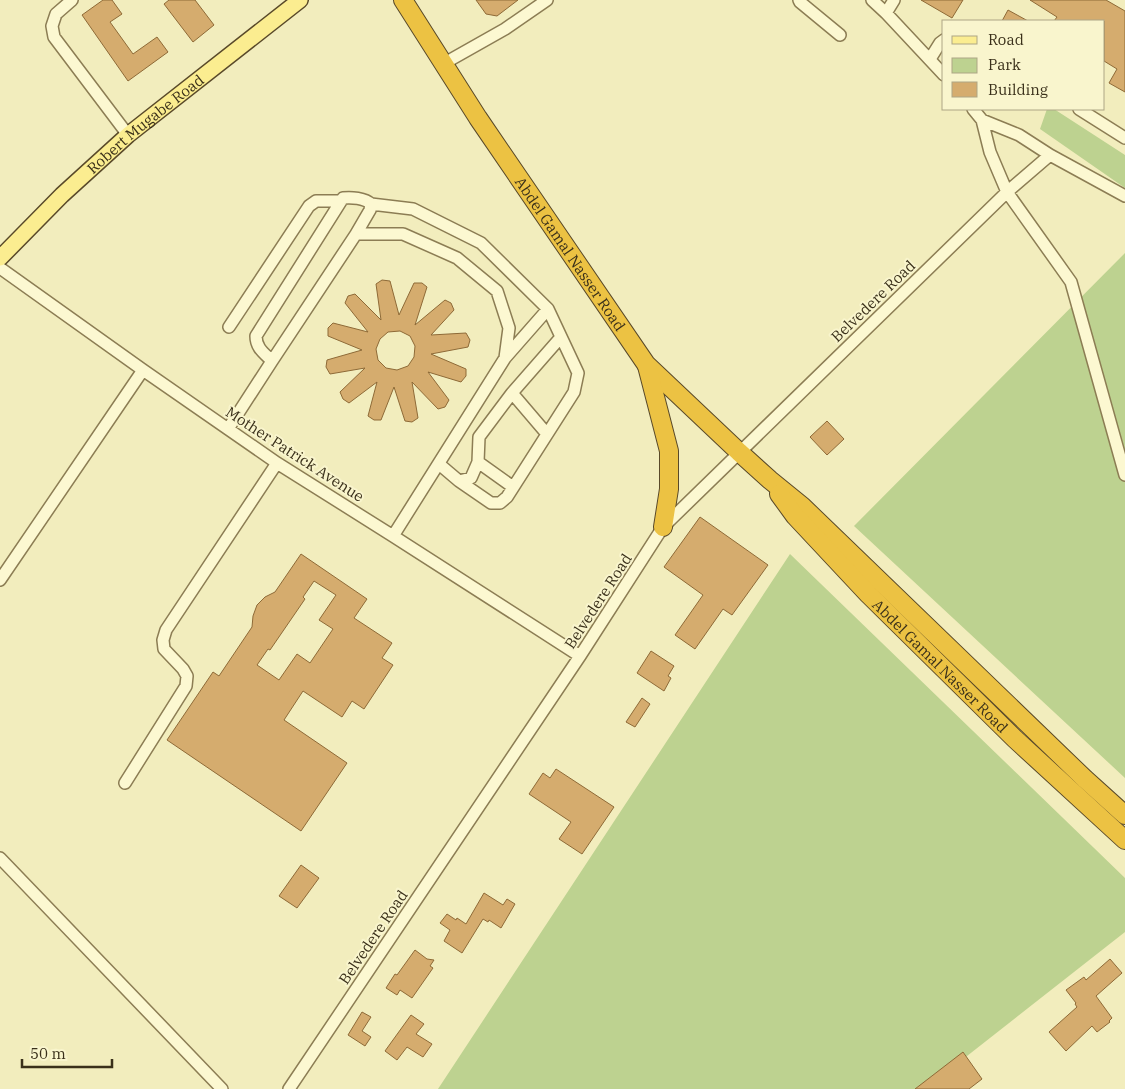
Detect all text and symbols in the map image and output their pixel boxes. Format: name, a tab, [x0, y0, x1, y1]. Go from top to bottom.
legend	[942, 20, 1105, 110]
text: Road	[988, 30, 1024, 49]
text: Park	[988, 55, 1021, 74]
street label: Robert Mugabe Road	[83, 70, 207, 177]
text: Building	[988, 80, 1048, 99]
street label: Abdel Gamal Nasser Road	[511, 173, 630, 334]
street label: Belvedere Road	[827, 256, 919, 346]
street label: Mother Patrick Avenue	[222, 402, 368, 506]
street label: Belvedere Road	[560, 550, 636, 652]
street label: Abdel Gamal Nasser Road	[869, 595, 1012, 736]
street label: Belvedere Road	[334, 886, 412, 988]
scale bar	[22, 1036, 112, 1068]
text: 50 m	[30, 1044, 66, 1063]

